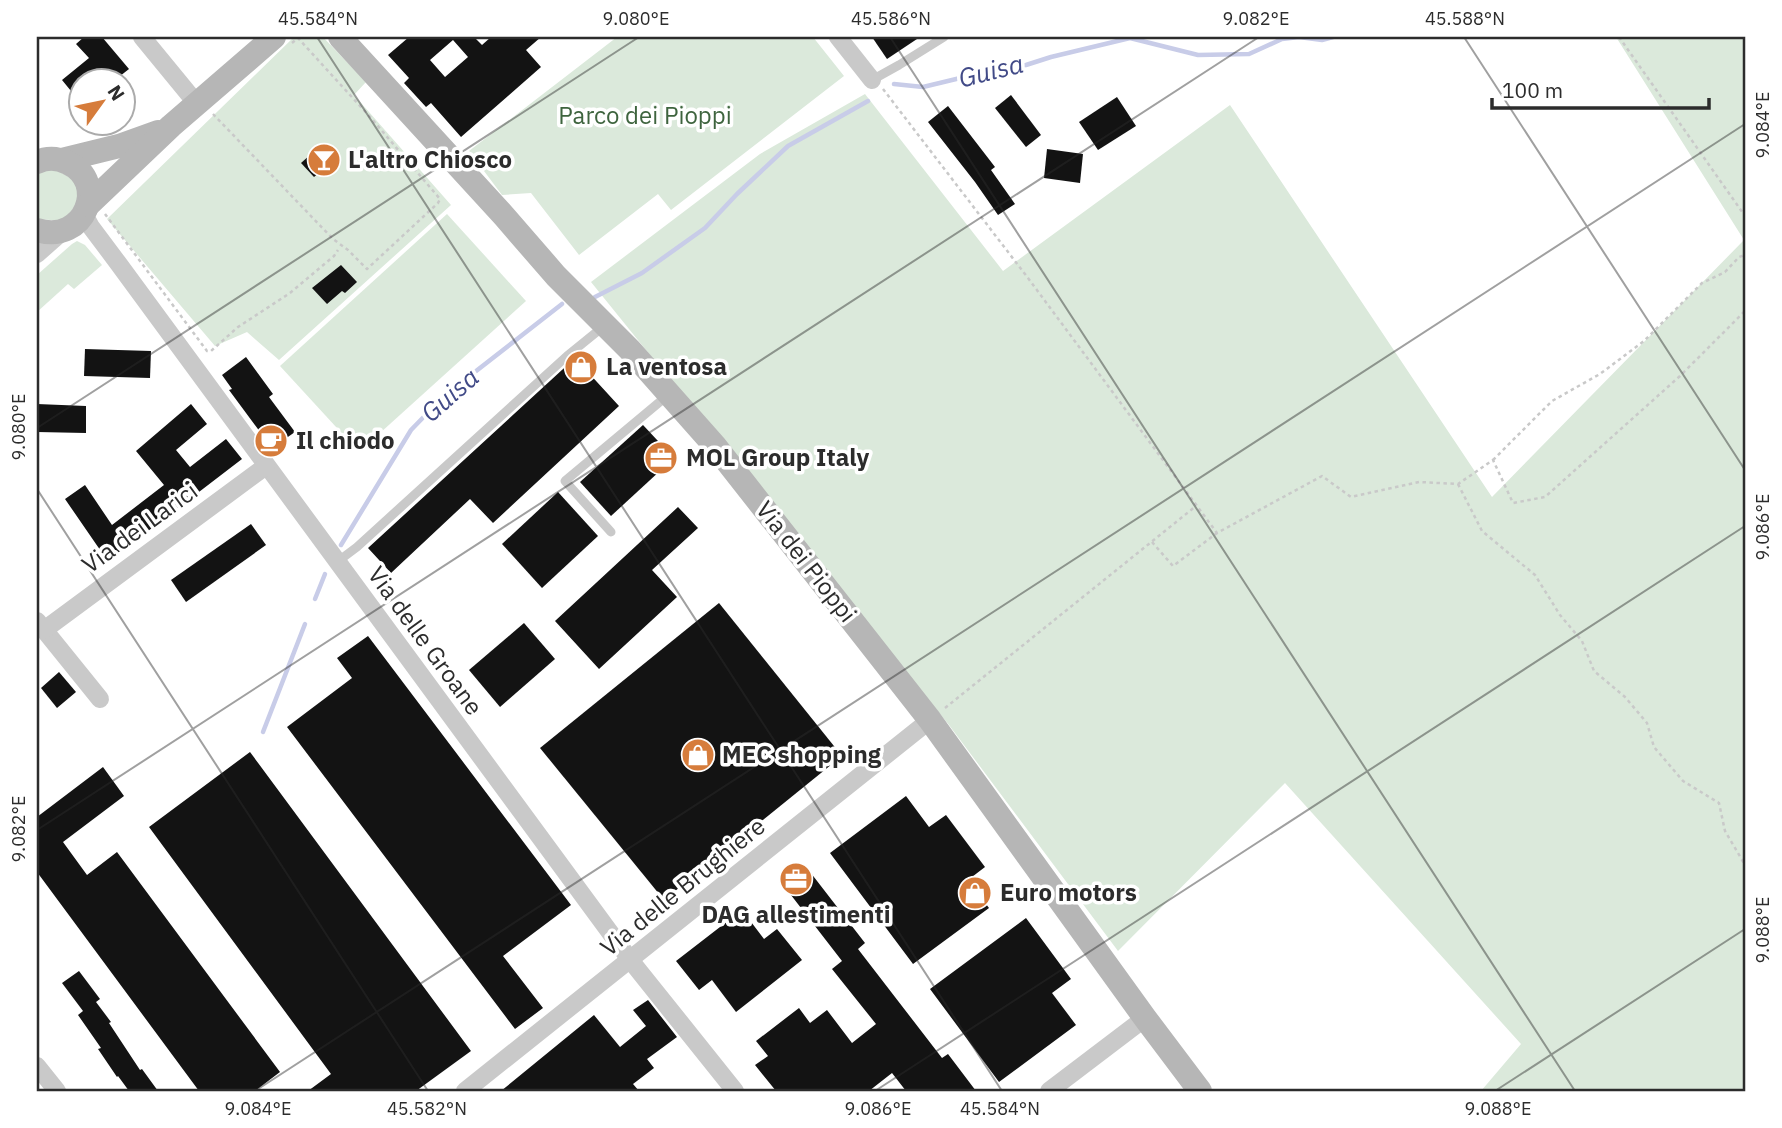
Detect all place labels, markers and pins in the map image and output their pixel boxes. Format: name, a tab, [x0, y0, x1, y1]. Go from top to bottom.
bar icon: L'altro Chiosco	[305, 141, 343, 179]
place label: L'altro Chiosco	[348, 143, 512, 175]
shop icon: La ventosa	[562, 348, 600, 386]
place label: La ventosa	[606, 350, 727, 382]
cafe icon: Il chiodo	[252, 422, 290, 460]
place label: Il chiodo	[296, 424, 395, 456]
office icon: MOL Group Italy	[642, 439, 680, 477]
place label: MOL Group Italy	[686, 441, 869, 473]
shop icon: MEC shopping	[679, 736, 717, 774]
place label: MEC shopping	[722, 738, 882, 770]
office icon: DAG allestimenti	[777, 860, 815, 898]
shop icon: Euro motors	[956, 874, 994, 912]
place label: Euro motors	[1000, 876, 1137, 908]
place label: DAG allestimenti	[701, 898, 891, 930]

